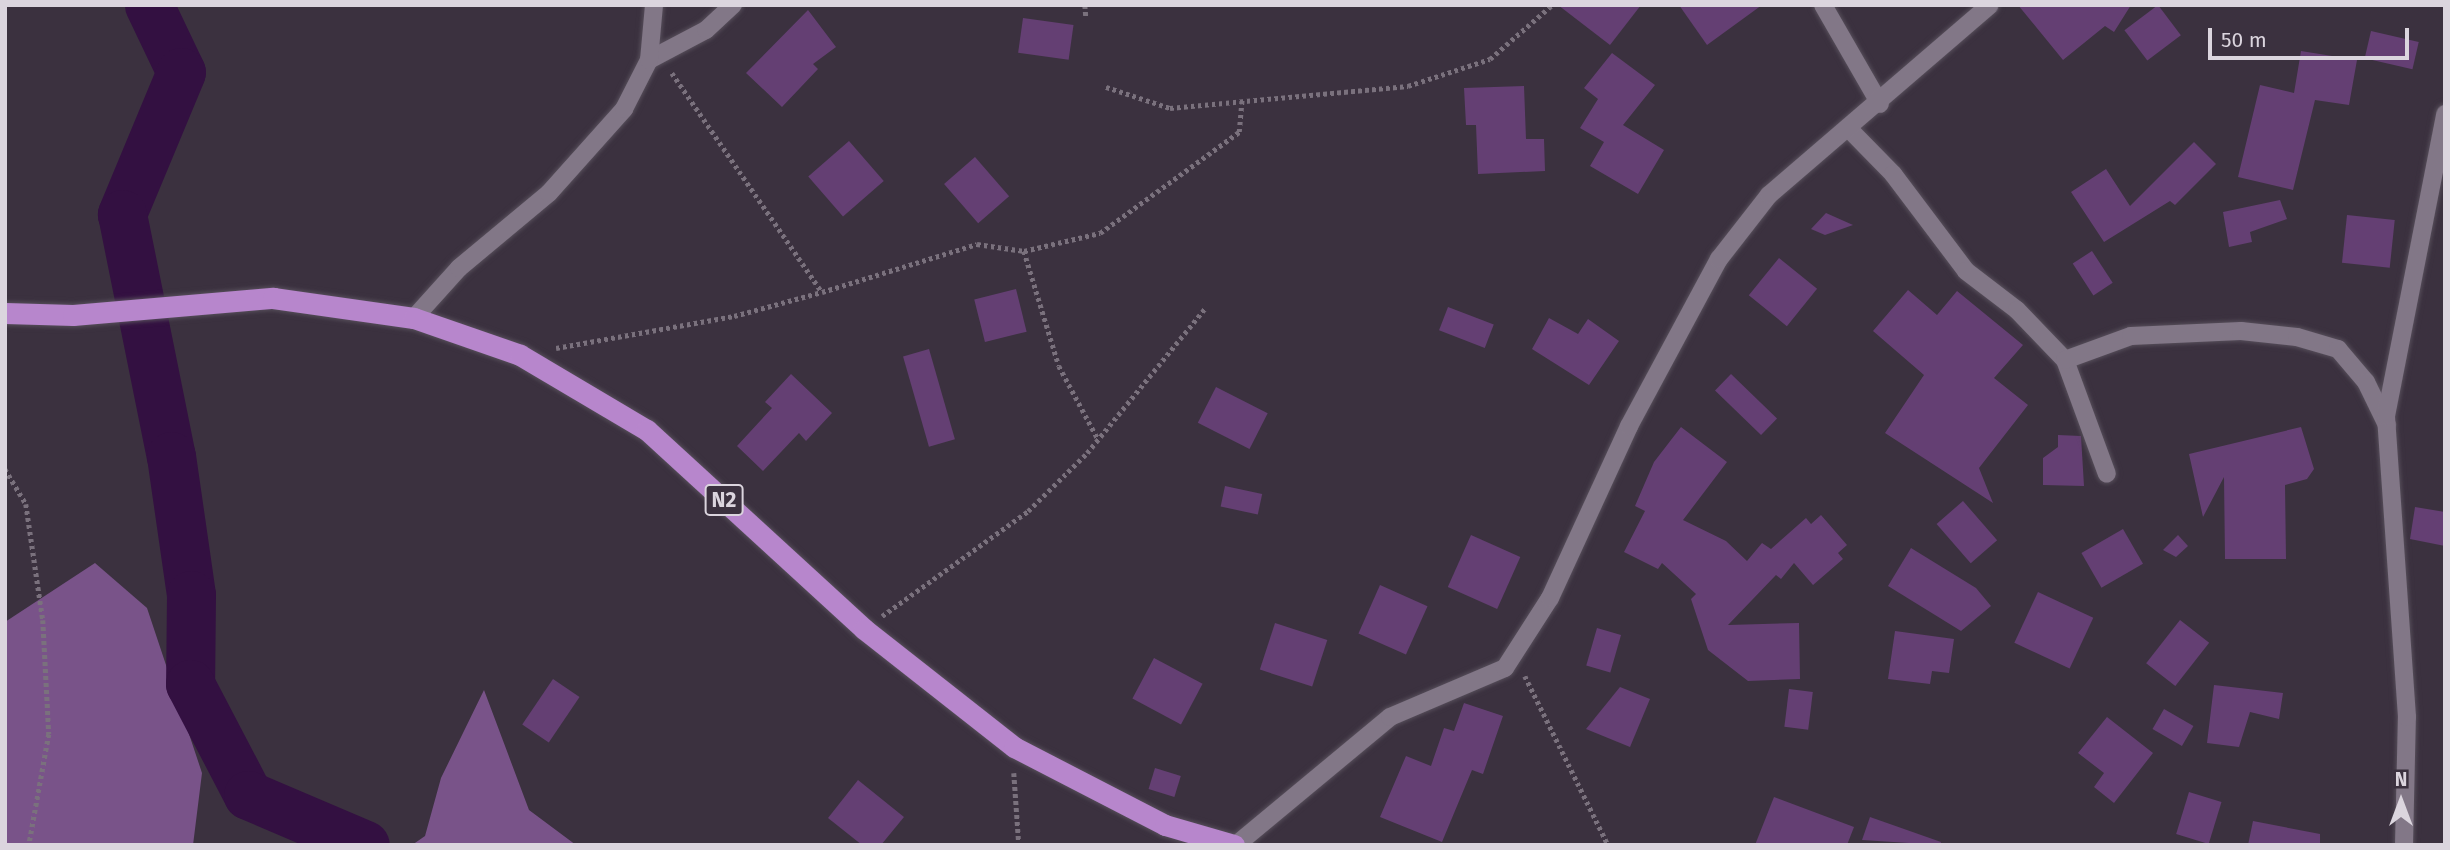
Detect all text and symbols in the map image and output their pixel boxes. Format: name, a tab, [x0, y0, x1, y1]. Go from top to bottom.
scale bar	[2212, 14, 2413, 58]
text: 50 m	[2221, 27, 2267, 53]
road number: N2	[703, 482, 745, 518]
north arrow	[2366, 766, 2436, 836]
text: N	[2395, 768, 2407, 791]

